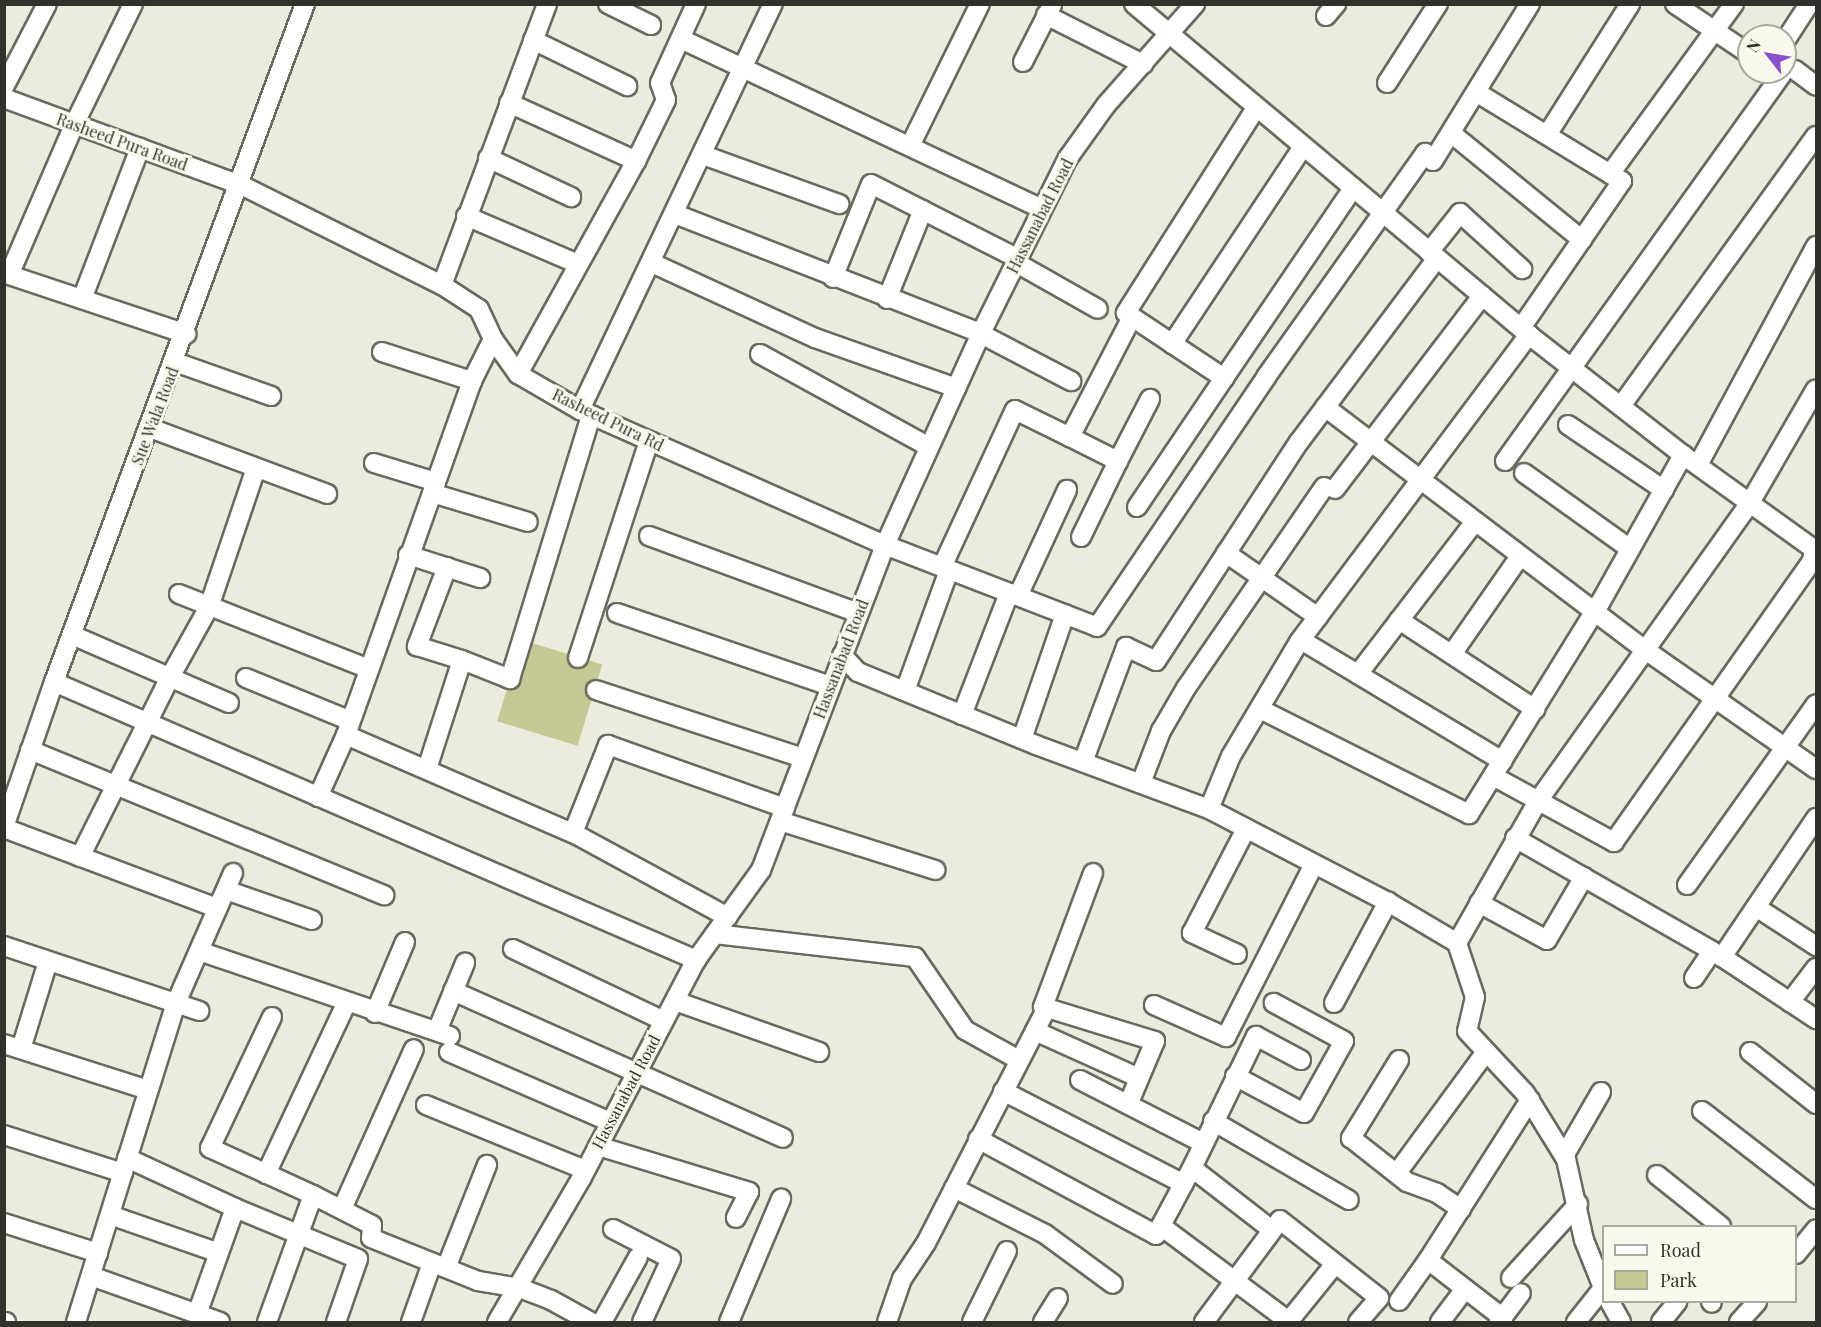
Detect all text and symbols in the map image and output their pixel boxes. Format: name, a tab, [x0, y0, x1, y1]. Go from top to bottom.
north arrow	[1737, 24, 1797, 84]
text: N	[1741, 35, 1765, 56]
street label: Rasheed Pura Road	[54, 109, 190, 175]
street label: Hassanabad Road	[1003, 155, 1077, 277]
street label: Sue Wala Road	[127, 364, 183, 468]
street label: Rasheed Pura Rd	[549, 385, 667, 455]
street label: Hassanabad Road	[809, 597, 873, 721]
street label: Hassanabad Road	[588, 1032, 664, 1152]
legend	[1602, 1225, 1797, 1303]
text: Road	[1660, 1238, 1701, 1262]
text: Park	[1660, 1268, 1697, 1292]

